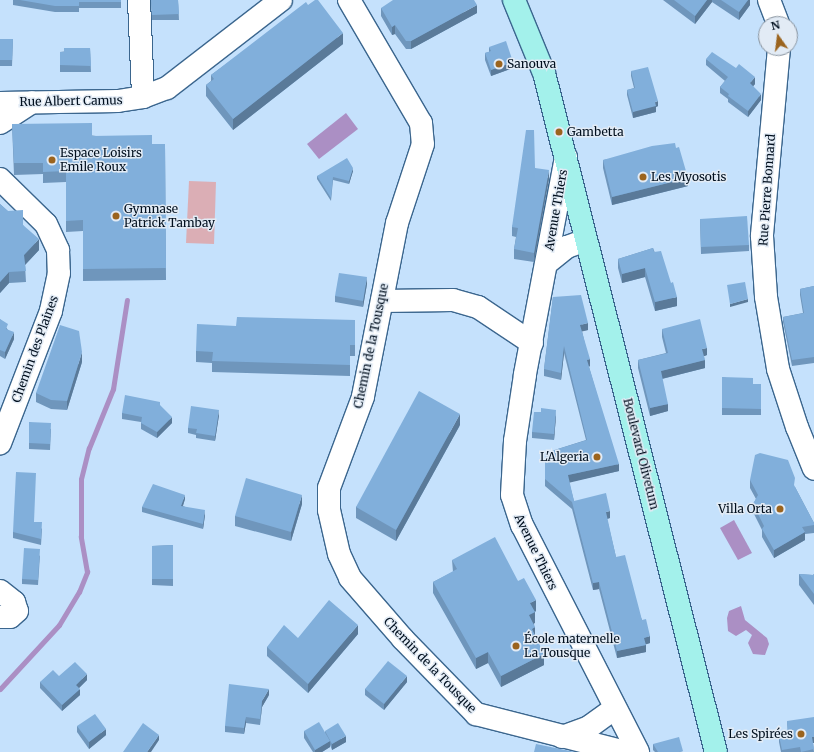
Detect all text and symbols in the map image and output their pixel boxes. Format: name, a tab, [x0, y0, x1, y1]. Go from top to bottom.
north arrow	[758, 16, 798, 56]
text: N	[769, 17, 781, 33]
place label: Sanouva	[507, 57, 556, 71]
marker: Sanouva	[494, 59, 504, 69]
street label: Rue Albert Camus	[19, 93, 123, 109]
place label: Gambetta	[567, 125, 624, 139]
marker: Gambetta	[554, 127, 564, 137]
street label: Rue Pierre Bonnard	[756, 134, 778, 246]
place label: Espace Loisirs Emile Roux	[60, 146, 142, 174]
marker: Espace Loisirs Emile Roux	[47, 155, 57, 165]
street label: Avenue Thiers	[542, 168, 570, 252]
place label: Les Myosotis	[651, 170, 726, 184]
marker: Les Myosotis	[638, 172, 648, 182]
place label: Gymnase Patrick Tambay	[124, 202, 215, 230]
marker: Gymnase Patrick Tambay	[111, 211, 121, 221]
street label: Chemin de la Tousque	[351, 282, 391, 410]
street label: Chemin des Plaines	[9, 294, 61, 404]
street label: Boulevard Olivetum	[620, 397, 662, 511]
place label: L'Algeria	[540, 450, 589, 464]
marker: L'Algeria	[592, 452, 602, 462]
place label: Villa Orta	[718, 502, 772, 516]
marker: Villa Orta	[775, 504, 785, 514]
street label: Avenue Thiers	[511, 512, 561, 592]
street label: Chemin de la Tousque	[381, 614, 479, 716]
place label: École maternelle La Tousque	[524, 632, 620, 660]
marker: École maternelle La Tousque	[511, 641, 521, 651]
place label: Les Spirées	[728, 727, 793, 741]
marker: Les Spirées	[796, 729, 806, 739]

